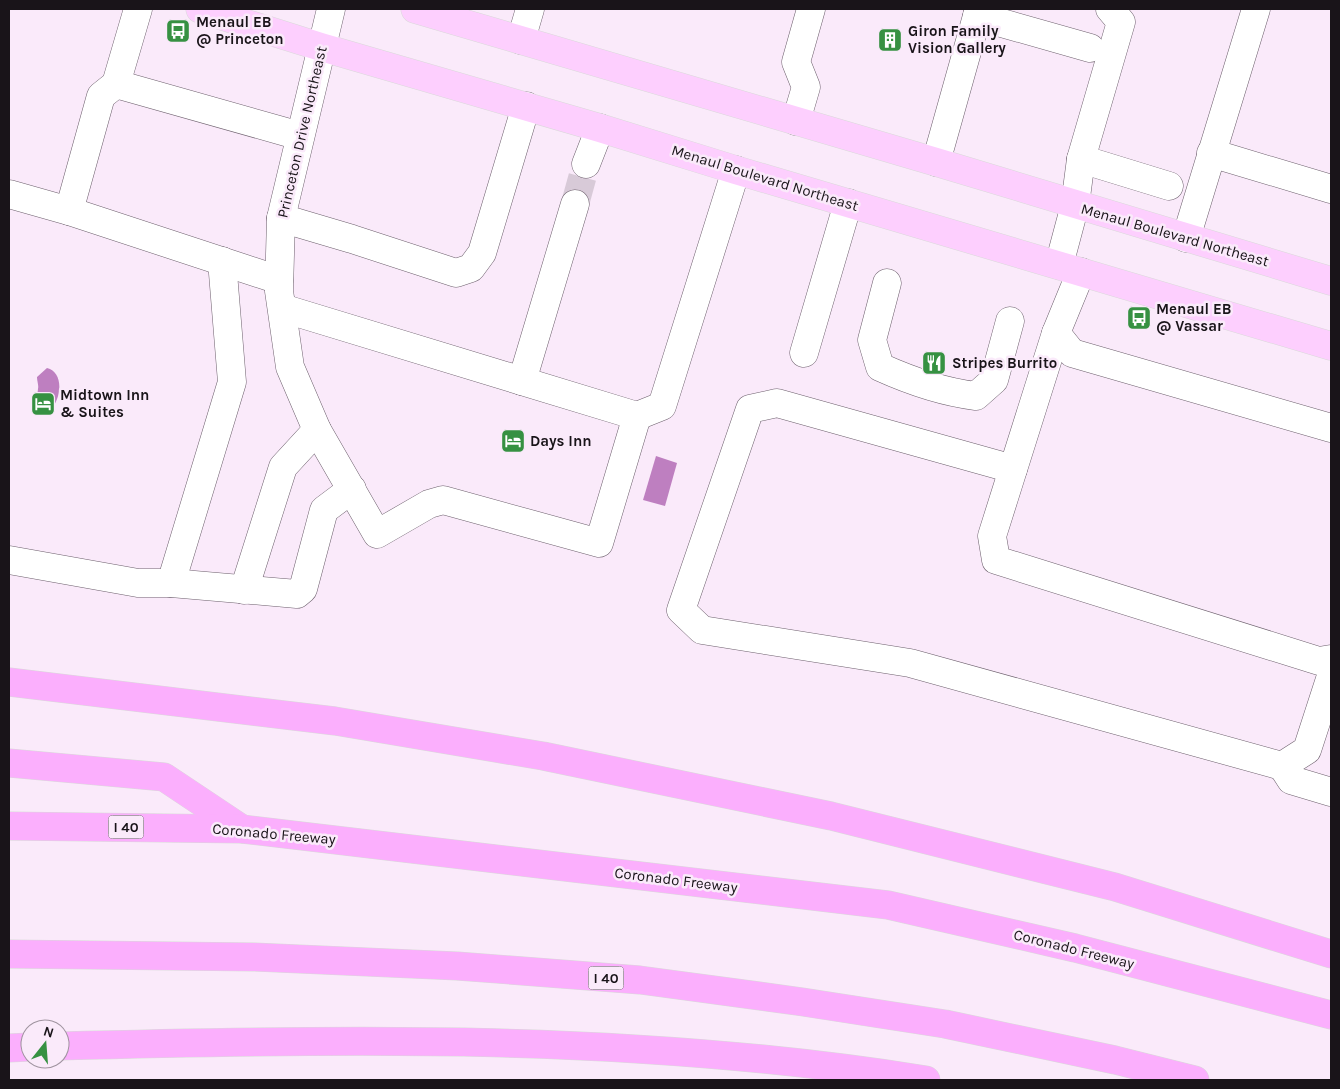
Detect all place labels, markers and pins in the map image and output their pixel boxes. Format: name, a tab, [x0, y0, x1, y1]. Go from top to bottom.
place label: Menaul EB @ Princeton	[196, 13, 284, 48]
bus stop icon: Menaul EB @ Princeton	[165, 18, 191, 44]
place label: Giron Family Vision Gallery	[908, 22, 1006, 57]
building icon: Giron Family Vision Gallery	[877, 27, 903, 53]
place label: Menaul EB @ Vassar	[1156, 300, 1231, 335]
bus stop icon: Menaul EB @ Vassar	[1126, 305, 1152, 331]
restaurant icon: Stripes Burrito	[921, 350, 947, 376]
place label: Stripes Burrito	[952, 354, 1057, 372]
place label: Midtown Inn & Suites	[60, 386, 149, 421]
hotel icon: Midtown Inn & Suites	[30, 391, 56, 417]
hotel icon: Days Inn	[500, 428, 526, 454]
place label: Days Inn	[530, 432, 592, 450]

